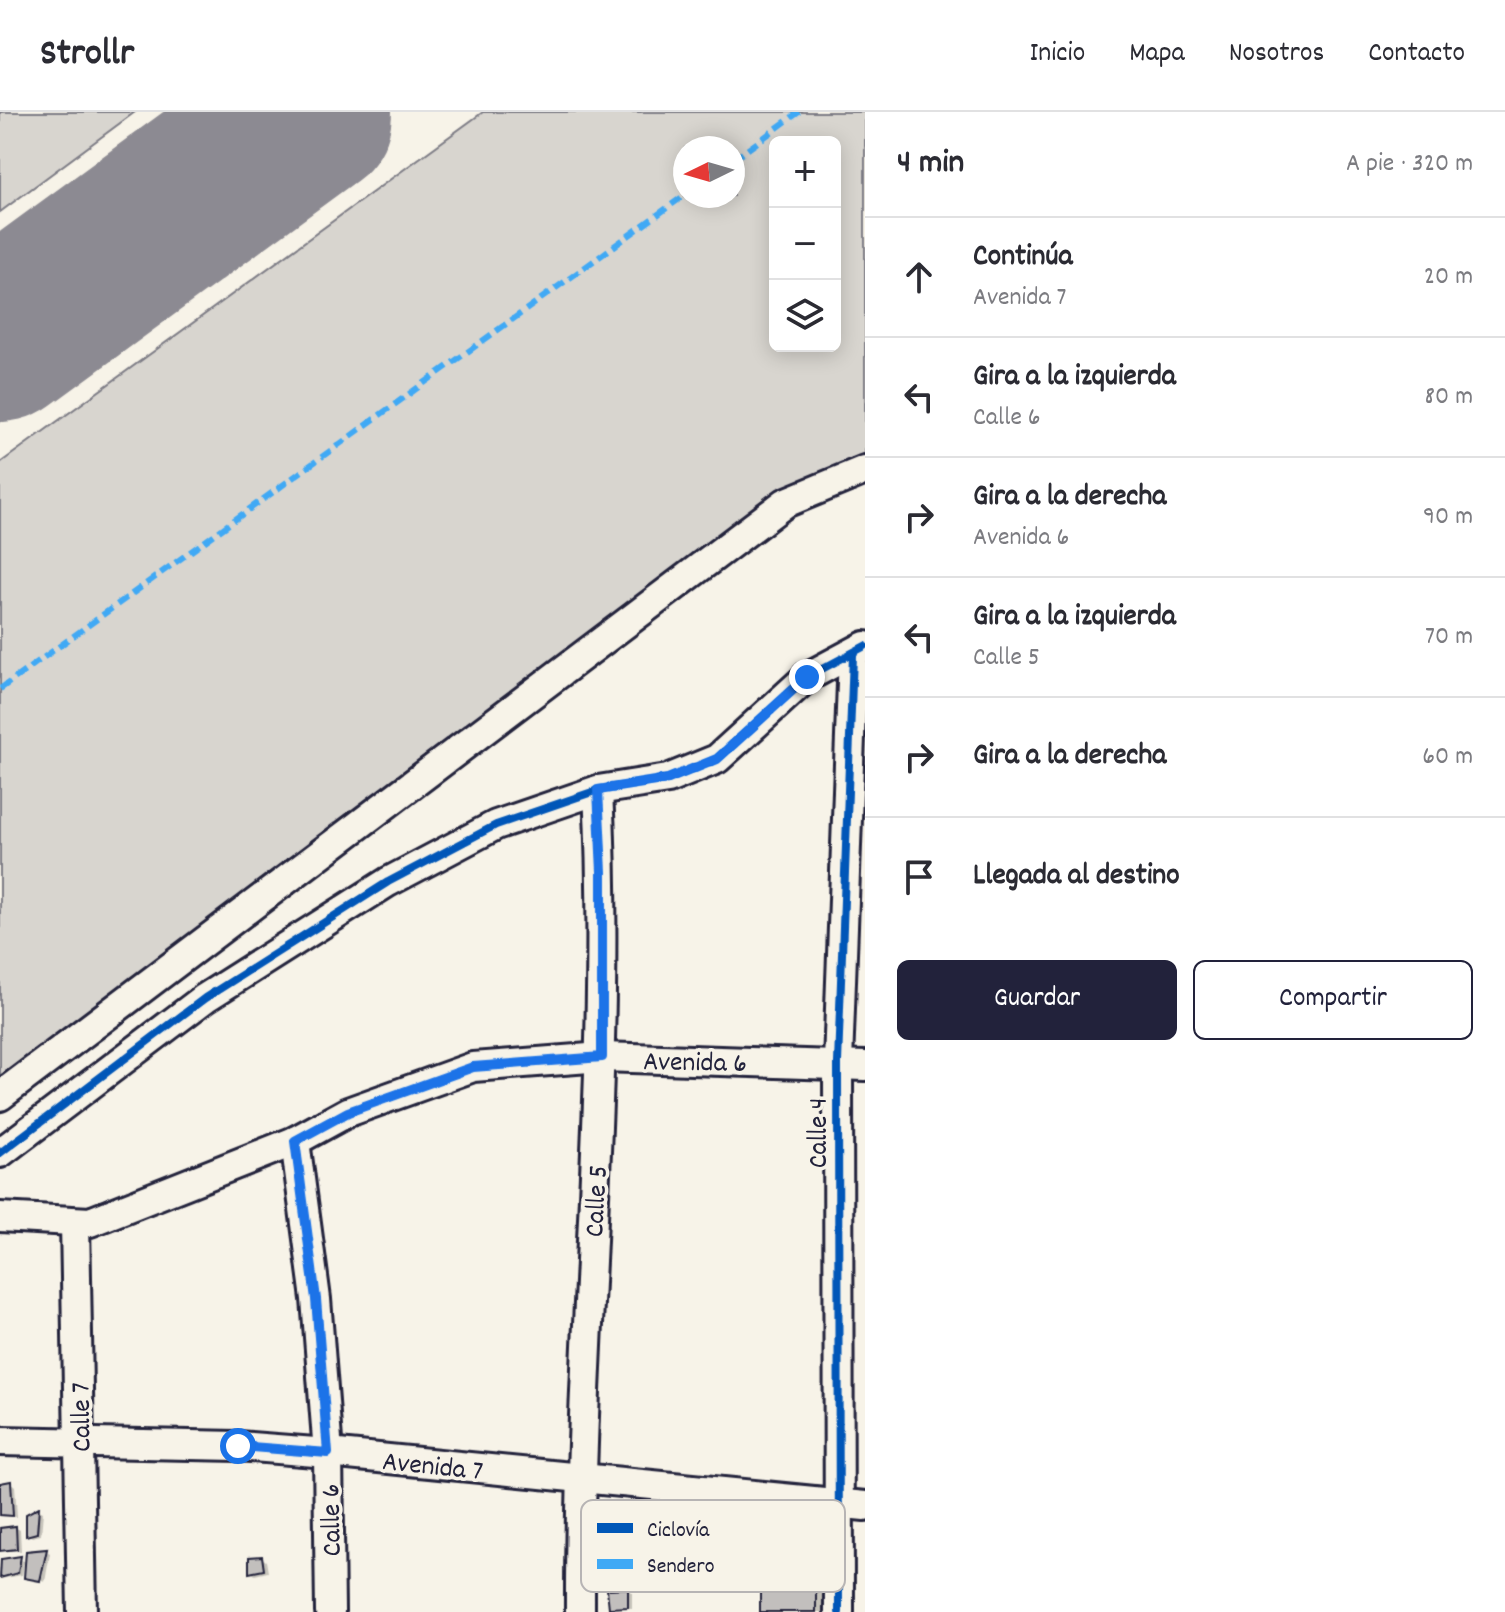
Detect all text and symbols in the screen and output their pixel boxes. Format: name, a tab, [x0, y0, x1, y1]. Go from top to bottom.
text: Strollr	[40, 28, 134, 83]
text: Inicio	[1030, 35, 1085, 75]
text: Mapa	[1129, 35, 1185, 75]
text: Nosotros	[1229, 35, 1324, 75]
text: Contacto	[1368, 35, 1465, 75]
north arrow	[673, 136, 745, 208]
map controls	[769, 136, 841, 352]
button: +	[769, 136, 841, 208]
text: 4 min	[897, 140, 964, 189]
text: A pie · 320 m	[1346, 146, 1473, 183]
button: −	[769, 208, 841, 280]
text: Continúa	[973, 237, 1072, 280]
icon: ahead	[897, 255, 941, 299]
text: 20 m	[1424, 259, 1473, 296]
button: layers	[769, 280, 841, 352]
text: Avenida 7	[973, 280, 1067, 317]
text: Gira a la izquierda	[973, 357, 1176, 400]
icon: left	[897, 375, 941, 419]
text: 80 m	[1425, 379, 1473, 416]
text: Calle 6	[973, 400, 1041, 437]
text: Gira a la derecha	[973, 477, 1166, 520]
icon: right	[897, 495, 941, 539]
text: 90 m	[1423, 499, 1473, 536]
text: Avenida 6	[973, 520, 1069, 557]
text: Gira a la izquierda	[973, 597, 1176, 640]
icon: left	[897, 615, 941, 659]
text: 70 m	[1425, 619, 1473, 656]
text: Calle 5	[973, 640, 1040, 677]
route end	[789, 659, 825, 695]
icon: right	[897, 735, 941, 779]
text: Gira a la derecha	[973, 736, 1166, 779]
text: 60 m	[1422, 739, 1473, 776]
icon: arrive	[897, 855, 941, 899]
text: Llegada al destino	[973, 856, 1180, 899]
button: Guardar	[897, 960, 1177, 1040]
button: Compartir	[1193, 960, 1473, 1040]
street label: Avenida 6	[643, 1044, 747, 1086]
street label: Calle 4	[801, 1098, 841, 1168]
street label: Calle 5	[577, 1164, 621, 1238]
street label: Calle 7	[63, 1382, 105, 1452]
route start	[220, 1428, 256, 1464]
street label: Avenida 7	[380, 1444, 485, 1494]
street label: Calle 6	[313, 1483, 355, 1557]
legend	[581, 1500, 845, 1592]
text: Ciclovía	[647, 1516, 710, 1547]
text: Sendero	[647, 1552, 715, 1583]

